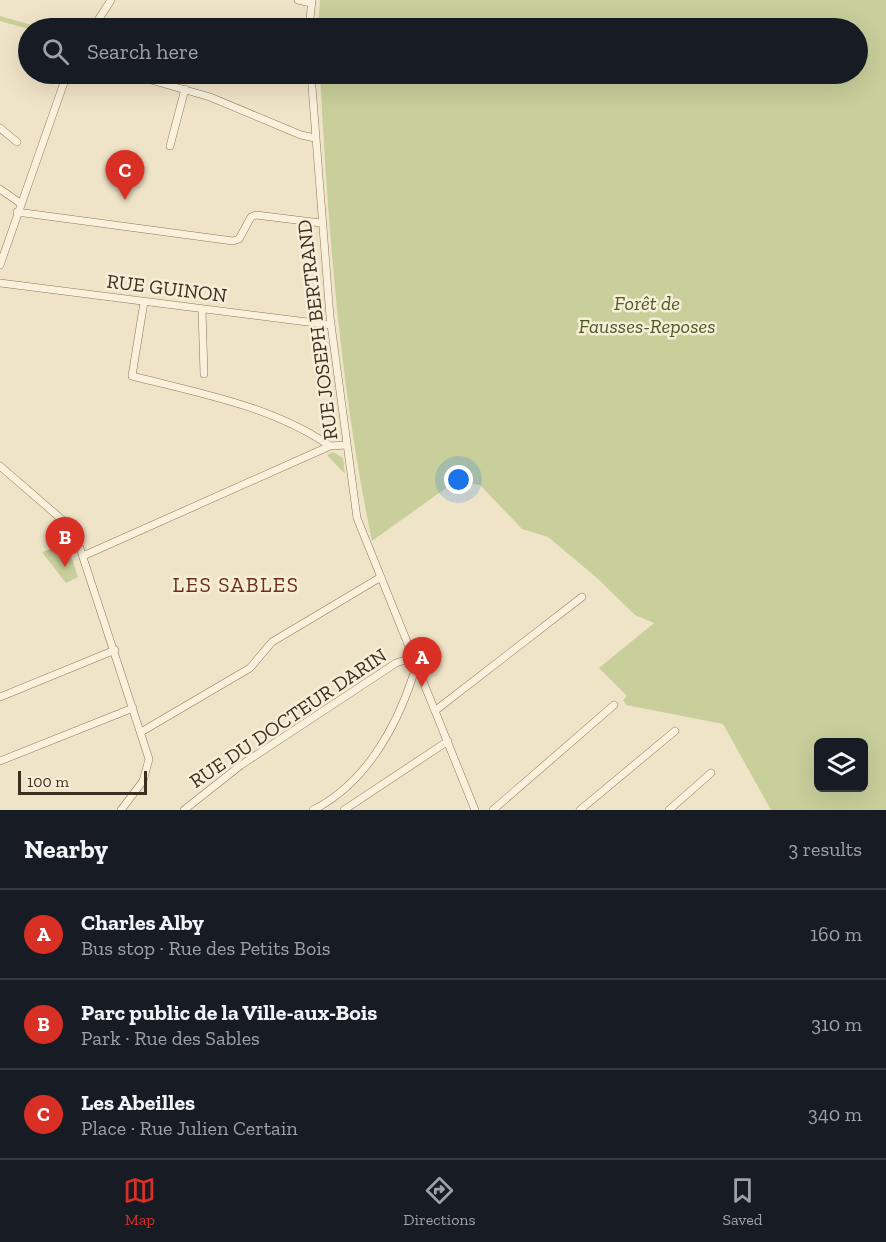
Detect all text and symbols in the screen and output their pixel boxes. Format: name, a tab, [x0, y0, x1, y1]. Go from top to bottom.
search box	[18, 18, 868, 84]
icon: search	[39, 35, 72, 68]
text: Search here	[87, 38, 198, 65]
pin: C	[106, 150, 144, 200]
street label: RUE JOSEPH BERTRAND	[292, 218, 342, 442]
street label: RUE GUINON	[106, 269, 229, 307]
park label: Forêt de Fausses-Reposes	[578, 291, 716, 338]
your location	[444, 465, 473, 494]
pin: B	[46, 518, 84, 567]
district label: LES SABLES	[173, 572, 299, 597]
pin: A	[402, 638, 442, 687]
street label: RUE DU DOCTEUR DARIN	[185, 643, 391, 793]
map controls	[814, 738, 868, 792]
button: layers	[814, 738, 868, 792]
scale bar	[18, 768, 147, 796]
text: 100 m	[27, 772, 69, 791]
text: Nearby	[24, 833, 108, 865]
text: 3 results	[788, 837, 862, 861]
text: Charles Alby	[81, 909, 204, 936]
text: A	[37, 922, 50, 946]
text: 160 m	[810, 922, 862, 946]
text: Bus stop · Rue des Petits Bois	[81, 936, 331, 960]
text: Parc public de la Ville-aux-Bois	[81, 999, 377, 1026]
text: B	[37, 1012, 50, 1036]
text: 310 m	[811, 1012, 862, 1036]
text: Park · Rue des Sables	[81, 1026, 260, 1050]
text: Les Abeilles	[81, 1089, 195, 1116]
text: C	[37, 1102, 50, 1126]
text: 340 m	[808, 1102, 862, 1126]
text: Place · Rue Julien Certain	[81, 1116, 298, 1140]
tab: Map	[123, 1174, 156, 1229]
tab: Directions	[403, 1174, 476, 1229]
tab: Saved	[722, 1174, 763, 1229]

